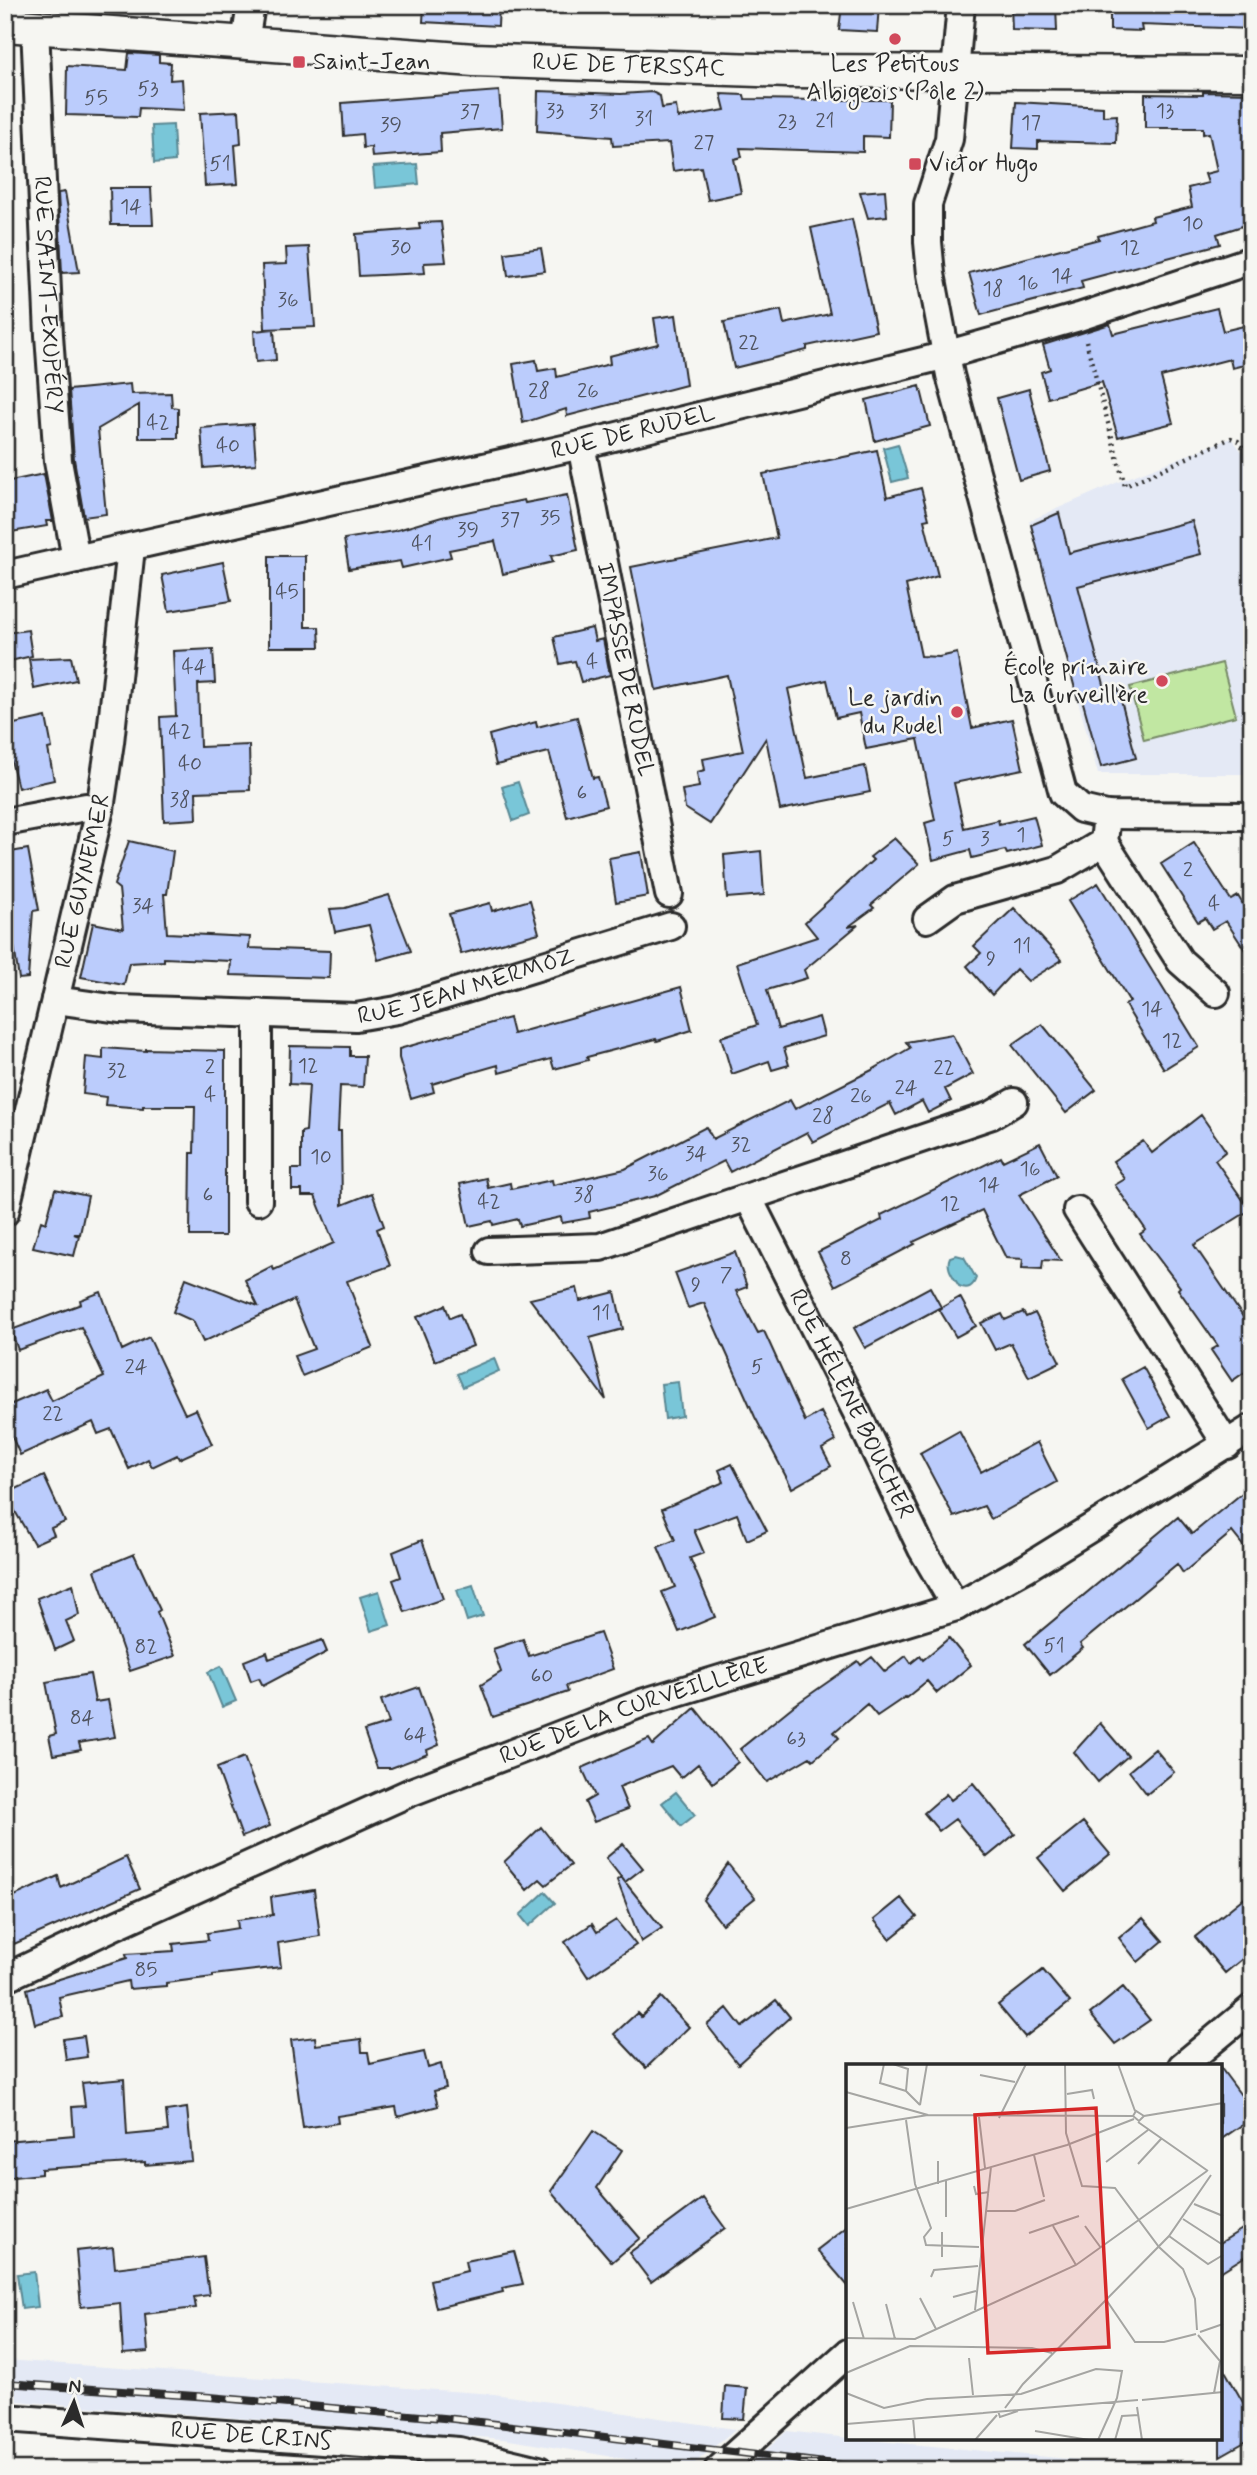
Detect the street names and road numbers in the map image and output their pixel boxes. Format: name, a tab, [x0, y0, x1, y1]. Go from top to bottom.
street label: RUE DE TERSSAC	[532, 47, 726, 84]
street label: RUE SAINT-EXUPÉRY	[26, 175, 70, 415]
street label: RUE DE RUDEL	[548, 397, 718, 467]
street label: IMPASSE DE RUDEL	[589, 560, 661, 780]
street label: RUE GUYNEMER	[48, 792, 118, 971]
street label: RUE JEAN MERMOZ	[355, 941, 578, 1032]
street label: RUE HÉLÈNE BOUCHER	[781, 1284, 921, 1524]
street label: RUE DE LA CURVEILLÈRE	[495, 1650, 772, 1772]
street label: RUE DE CRINS	[170, 2415, 333, 2457]

